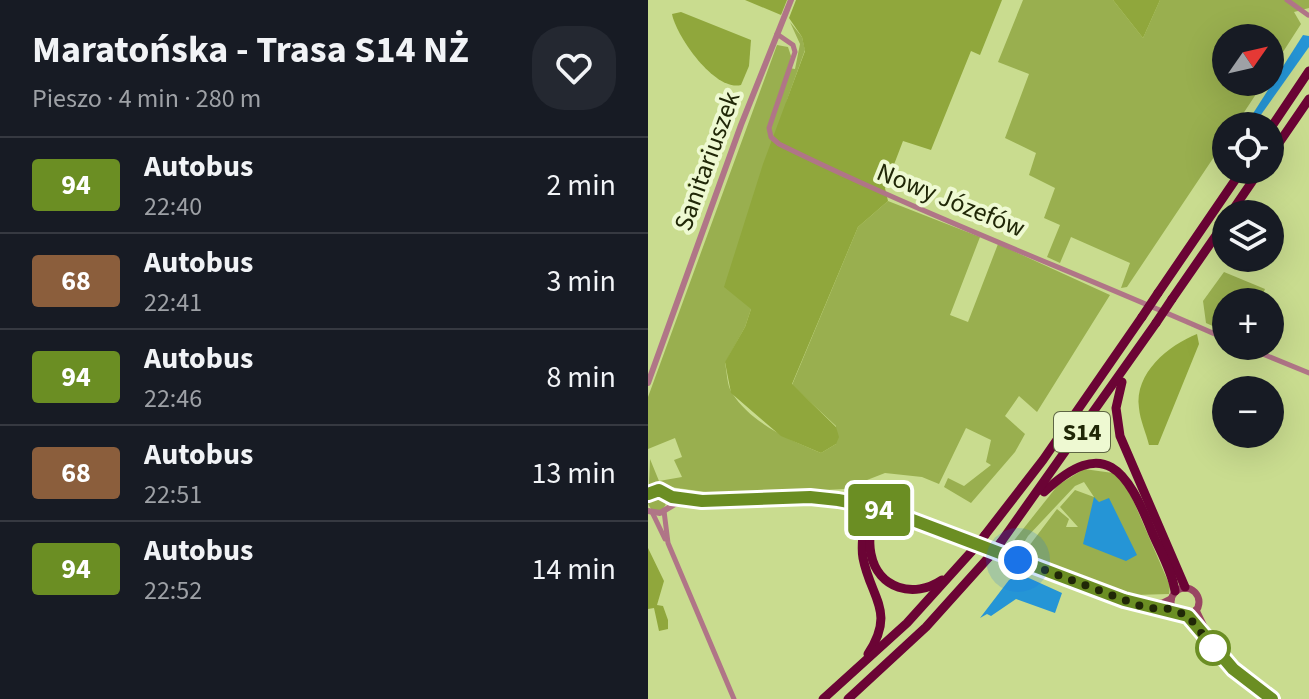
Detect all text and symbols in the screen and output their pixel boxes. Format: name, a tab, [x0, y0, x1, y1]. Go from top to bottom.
text: Maratońska - Trasa S14 NŻ	[32, 23, 469, 77]
north arrow	[1212, 24, 1284, 96]
map controls	[1212, 24, 1284, 448]
button: heart	[532, 26, 616, 110]
text: Pieszo · 4 min · 280 m	[32, 80, 261, 117]
street label: Sanitariuszek	[665, 86, 749, 236]
button: locate	[1212, 112, 1284, 184]
text: Autobus	[144, 145, 253, 188]
street label: Nowy Józefów	[871, 153, 1031, 247]
text: 2 min	[546, 164, 616, 207]
text: 94	[61, 165, 91, 205]
text: 22:40	[144, 188, 202, 225]
button: layers	[1212, 200, 1284, 272]
text: Autobus	[144, 241, 253, 284]
text: 3 min	[546, 260, 616, 303]
text: 68	[61, 261, 91, 301]
text: 22:41	[144, 284, 202, 321]
button: +	[1212, 288, 1284, 360]
text: Autobus	[144, 337, 253, 380]
text: 8 min	[546, 356, 616, 399]
text: 94	[61, 357, 91, 397]
button: −	[1212, 376, 1284, 448]
text: 22:46	[144, 380, 202, 417]
road number: S14	[1054, 412, 1110, 452]
text: Autobus	[144, 433, 253, 476]
text: 13 min	[532, 452, 616, 495]
text: 68	[61, 453, 91, 493]
text: 22:51	[144, 476, 202, 513]
line badge: 94	[843, 484, 915, 536]
text: 94	[864, 490, 894, 530]
text: Autobus	[144, 529, 253, 572]
your location	[998, 540, 1038, 580]
text: 14 min	[532, 548, 616, 591]
text: 94	[61, 549, 91, 589]
text: 22:52	[144, 572, 202, 609]
unlabelled marker	[1196, 631, 1230, 665]

